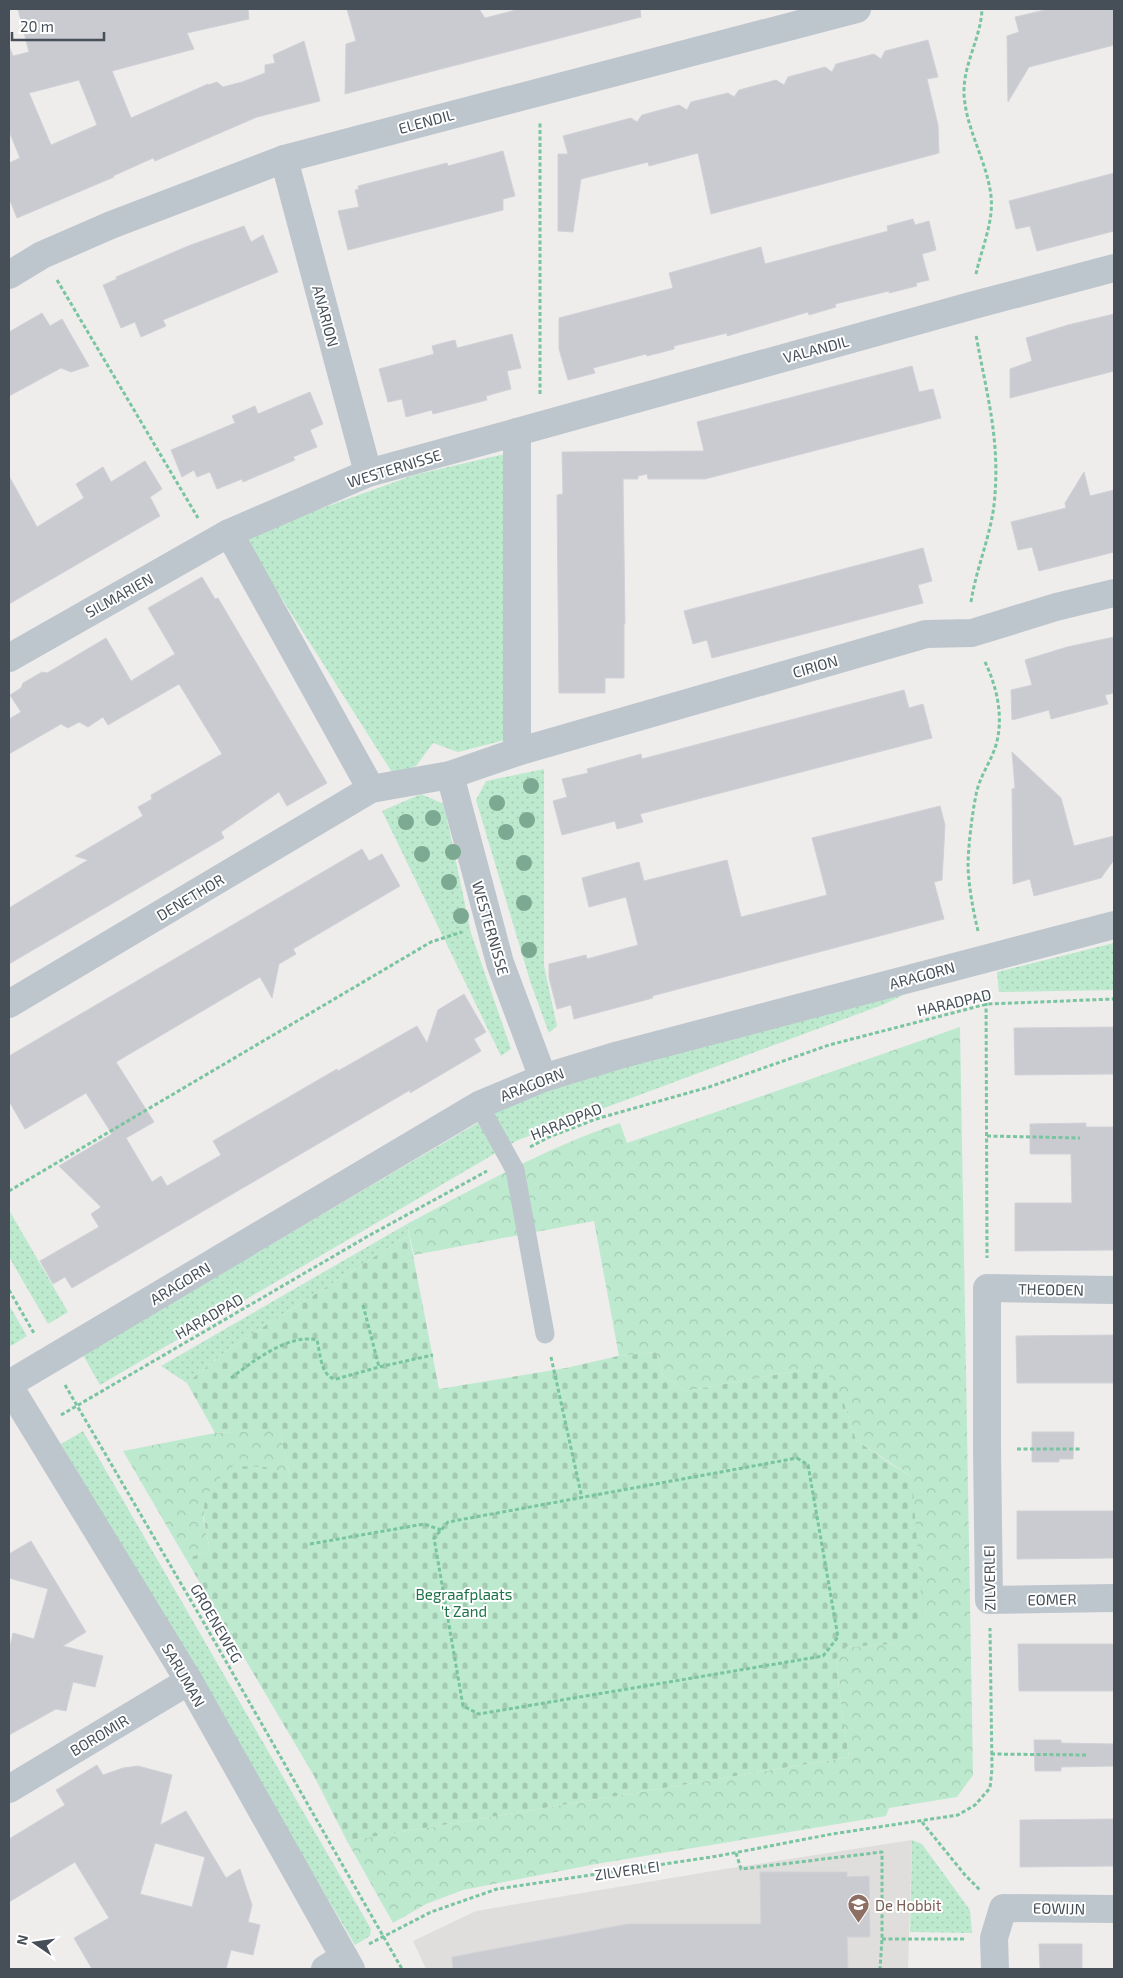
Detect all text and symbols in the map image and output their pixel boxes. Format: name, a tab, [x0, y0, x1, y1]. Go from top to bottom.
scale bar	[12, 10, 105, 42]
text: 20 m	[20, 17, 54, 35]
street label: ELENDIL	[396, 105, 456, 137]
street label: ANARION	[309, 283, 343, 349]
street label: VALANDIL	[781, 332, 851, 366]
street label: WESTERNISSE	[345, 445, 443, 491]
street label: SILMARIEN	[82, 569, 156, 621]
street label: CIRION	[790, 651, 840, 681]
street label: DENETHOR	[153, 870, 227, 924]
street label: WESTERNISSE	[469, 879, 513, 977]
street label: ARAGORN	[887, 958, 957, 992]
street label: HARADPAD	[915, 985, 993, 1019]
street label: ARAGORN	[497, 1064, 567, 1104]
street label: HARADPAD	[528, 1098, 604, 1143]
street label: ARAGORN	[147, 1258, 213, 1308]
street label: THEODEN	[1018, 1279, 1084, 1299]
street label: HARADPAD	[172, 1289, 246, 1343]
street label: ZILVERLEI	[979, 1545, 999, 1611]
street label: GROENEWEG	[187, 1580, 247, 1666]
park label: Begraafplaats 't Zand	[416, 1585, 512, 1620]
street label: EOMER	[1027, 1590, 1077, 1608]
street label: SARUMAN	[159, 1640, 209, 1710]
street label: BOROMIR	[67, 1711, 131, 1759]
street label: ZILVERLEI	[593, 1857, 661, 1883]
school or university icon: De Hobbit	[847, 1893, 871, 1924]
place label: De Hobbit	[875, 1896, 942, 1914]
street label: EOWIJN	[1033, 1899, 1085, 1917]
north arrow	[10, 1918, 60, 1968]
text: N	[12, 1933, 31, 1947]

